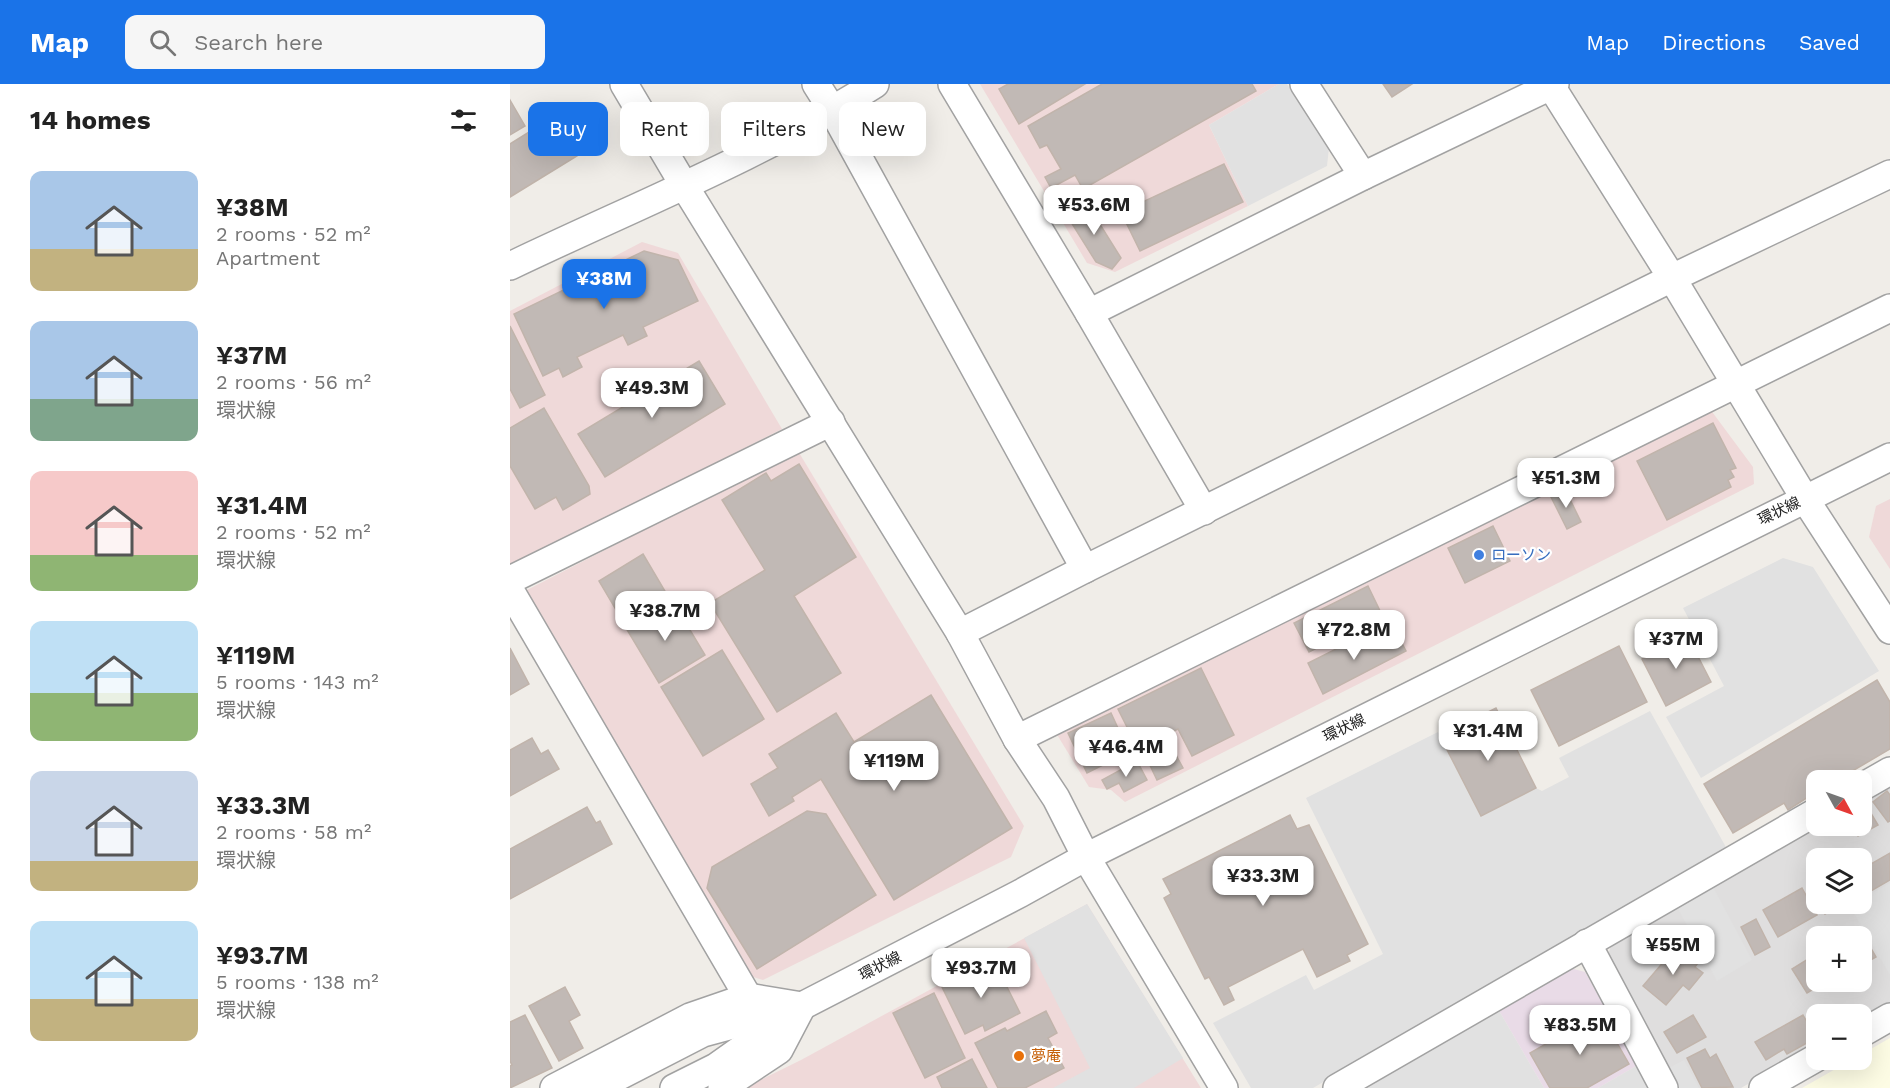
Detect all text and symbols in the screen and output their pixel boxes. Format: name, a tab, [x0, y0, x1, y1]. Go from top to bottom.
search box	[125, 15, 545, 69]
text: Map	[30, 26, 89, 59]
icon: search	[146, 26, 179, 59]
text: Search here	[194, 30, 323, 55]
text: Map	[1586, 30, 1629, 55]
text: Directions	[1662, 30, 1766, 55]
text: Saved	[1799, 30, 1860, 55]
chip: Buy	[528, 102, 608, 156]
chip: Rent	[620, 102, 709, 156]
chip: Filters	[721, 102, 827, 156]
chip: New	[839, 102, 926, 156]
icon: filters	[447, 104, 480, 137]
text: 14 homes	[30, 105, 151, 135]
pin: ¥53.6M	[1045, 185, 1143, 236]
text: ¥38M	[216, 192, 289, 222]
text: ¥53.6M	[1057, 192, 1131, 216]
icon: home	[78, 195, 150, 267]
text: 2 rooms · 52 m²	[216, 222, 371, 246]
text: Apartment	[216, 246, 320, 270]
pin: ¥38M	[568, 259, 640, 310]
text: ¥38M	[576, 266, 632, 290]
text: ¥37M	[216, 340, 287, 370]
icon: home	[78, 345, 150, 417]
pin: ¥49.3M	[603, 368, 701, 419]
text: 2 rooms · 56 m²	[216, 370, 371, 394]
text: ¥49.3M	[615, 375, 689, 399]
text: 環状線	[216, 398, 276, 422]
pin: ¥51.3M	[1517, 458, 1615, 509]
text: ¥51.3M	[1531, 465, 1601, 489]
text: ¥31.4M	[216, 490, 308, 520]
street label: 環状線	[1755, 493, 1803, 529]
icon: home	[78, 495, 150, 567]
text: 2 rooms · 52 m²	[216, 520, 371, 544]
place label: ローソン	[1491, 546, 1551, 564]
text: 環状線	[216, 548, 276, 572]
marker: ローソン	[1472, 548, 1486, 562]
pin: ¥38.7M	[616, 591, 714, 642]
text: ¥38.7M	[629, 598, 701, 622]
pin: ¥72.8M	[1305, 610, 1403, 661]
text: ¥72.8M	[1317, 617, 1391, 641]
pin: ¥37M	[1640, 619, 1712, 670]
text: ¥37M	[1649, 626, 1703, 650]
text: ¥119M	[216, 640, 295, 670]
icon: home	[78, 645, 150, 717]
text: 5 rooms · 143 m²	[216, 670, 379, 694]
text: 環状線	[216, 698, 276, 722]
street label: 環状線	[1320, 710, 1368, 746]
pin: ¥31.4M	[1439, 711, 1537, 762]
text: ¥31.4M	[1453, 718, 1523, 742]
pin: ¥46.4M	[1077, 727, 1175, 778]
text: ¥46.4M	[1088, 734, 1164, 758]
pin: ¥119M	[852, 741, 936, 792]
text: ¥119M	[863, 748, 925, 772]
north arrow	[1806, 770, 1872, 836]
map controls	[1806, 770, 1872, 1070]
text: ¥33.3M	[216, 790, 311, 820]
icon: home	[78, 795, 150, 867]
text: 2 rooms · 58 m²	[216, 820, 371, 844]
text: 環状線	[216, 848, 276, 872]
button: layers	[1806, 848, 1872, 914]
pin: ¥33.3M	[1214, 856, 1312, 907]
text: ¥33.3M	[1227, 863, 1299, 887]
pin: ¥55M	[1637, 925, 1709, 976]
button: +	[1806, 926, 1872, 992]
text: ¥55M	[1646, 932, 1700, 956]
text: ¥93.7M	[216, 940, 309, 970]
icon: home	[78, 945, 150, 1017]
street label: 環状線	[856, 948, 904, 984]
pin: ¥93.7M	[932, 948, 1030, 999]
text: ¥93.7M	[945, 955, 1017, 979]
text: 5 rooms · 138 m²	[216, 970, 379, 994]
text: 環状線	[216, 998, 276, 1022]
button: −	[1806, 1004, 1872, 1070]
pin: ¥83.5M	[1531, 1005, 1629, 1056]
text: ¥83.5M	[1543, 1012, 1617, 1036]
place label: 夢庵	[1031, 1047, 1061, 1065]
marker: 夢庵	[1012, 1049, 1026, 1063]

